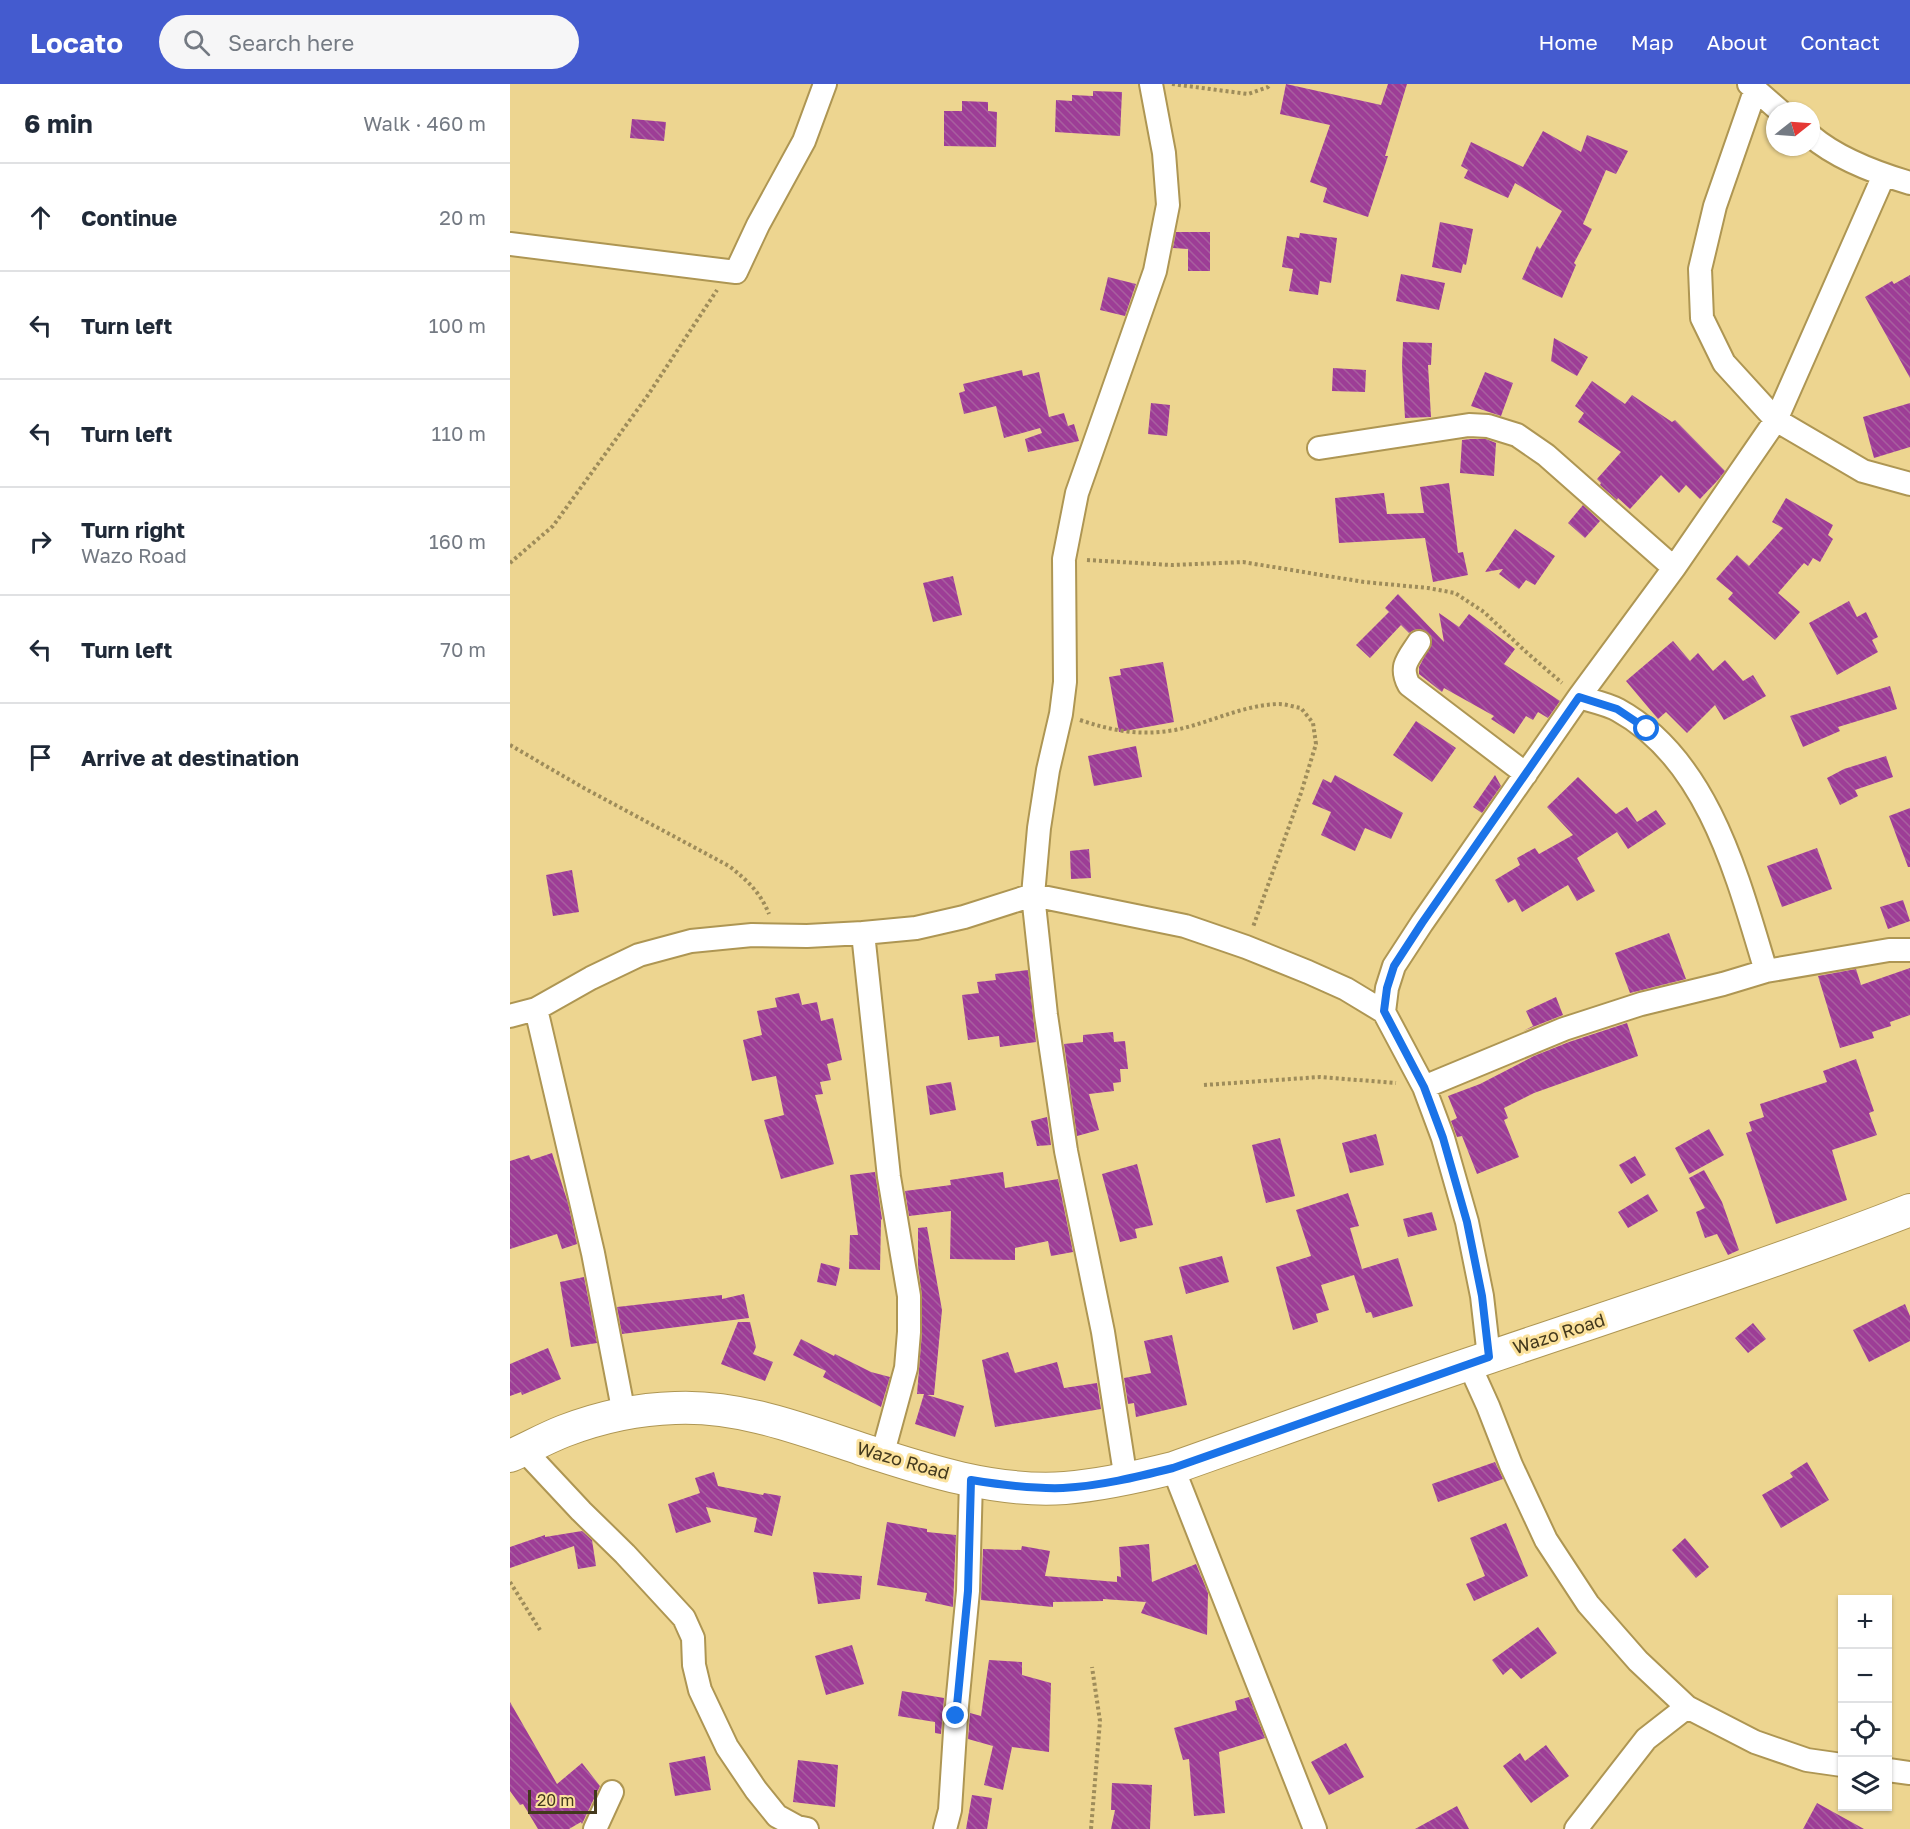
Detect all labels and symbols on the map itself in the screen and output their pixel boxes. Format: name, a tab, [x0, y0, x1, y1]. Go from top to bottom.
north arrow	[1766, 102, 1820, 156]
route start	[1633, 715, 1659, 741]
street label: Wazo Road	[1510, 1308, 1607, 1358]
street label: Wazo Road	[854, 1436, 952, 1484]
route end	[942, 1702, 968, 1728]
scale bar	[528, 1787, 597, 1814]

